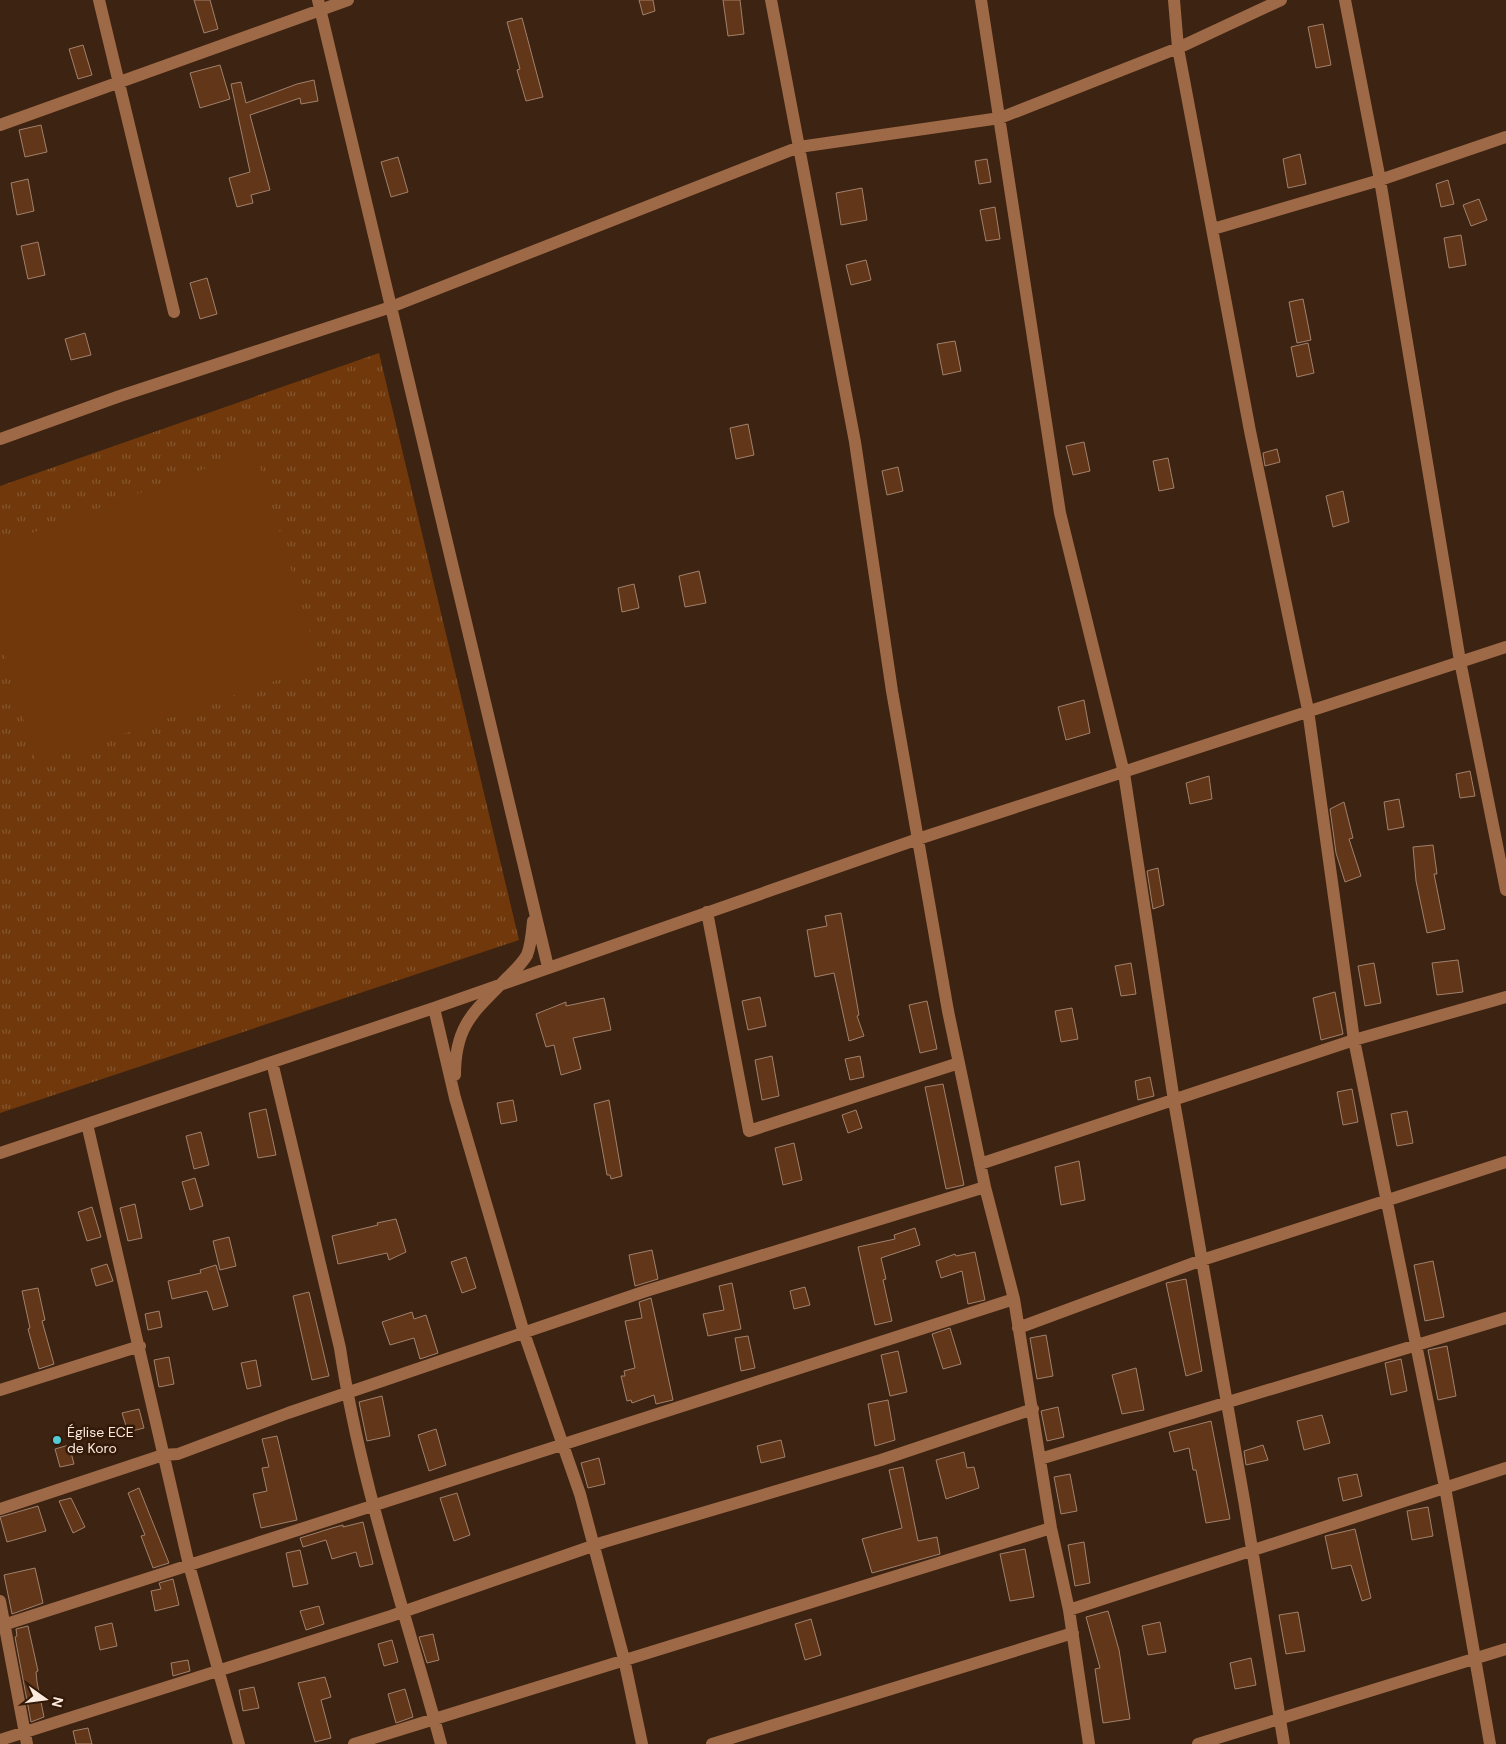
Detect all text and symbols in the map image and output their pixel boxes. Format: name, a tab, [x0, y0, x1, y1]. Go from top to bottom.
place label: Église ECE de Koro	[67, 1423, 134, 1457]
marker: Église ECE de Koro	[51, 1434, 63, 1446]
north arrow	[20, 1674, 70, 1724]
text: N	[48, 1695, 68, 1709]

